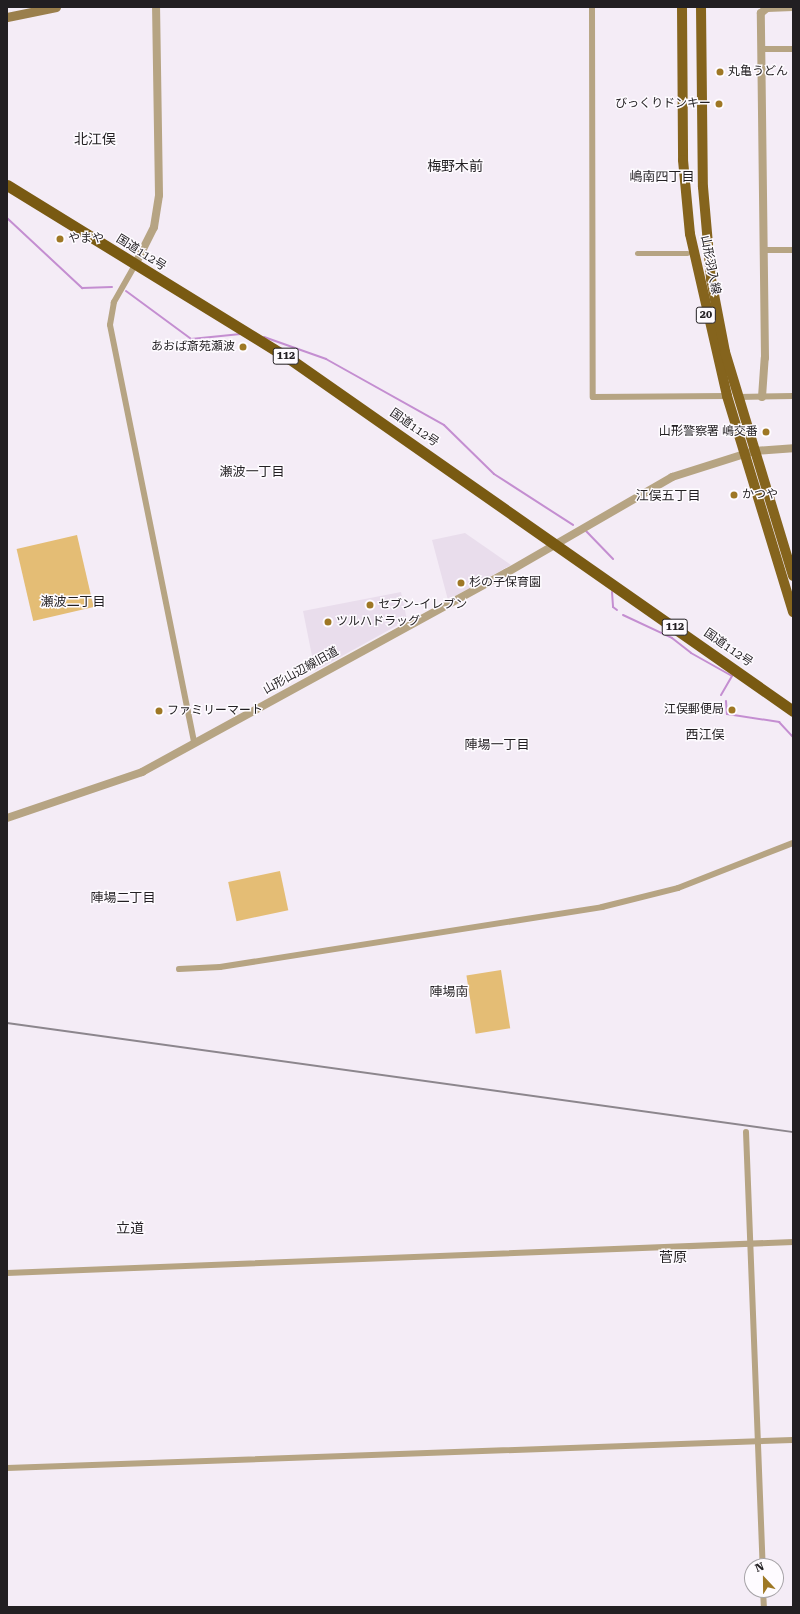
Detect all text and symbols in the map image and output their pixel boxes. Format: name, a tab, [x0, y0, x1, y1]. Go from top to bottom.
place label: 丸亀うどん	[728, 65, 788, 79]
marker: 丸亀うどん	[715, 67, 725, 77]
place label: びっくりドンキー	[615, 97, 711, 111]
marker: びっくりドンキー	[714, 99, 724, 109]
district label: 北江俣	[74, 131, 116, 147]
district label: 梅野木前	[427, 158, 483, 174]
district label: 嶋南四丁目	[630, 169, 694, 185]
place label: やまや	[68, 232, 104, 246]
street label: 国道112号	[113, 232, 169, 274]
marker: やまや	[55, 234, 65, 244]
street label: 山形羽入線	[697, 234, 723, 296]
road number: 20	[695, 306, 717, 324]
place label: あおば斎苑瀬波	[151, 340, 235, 354]
marker: あおば斎苑瀬波	[238, 342, 248, 352]
road number: 112	[272, 347, 300, 365]
street label: 国道112号	[387, 406, 441, 450]
place label: 山形警察署 嶋交番	[659, 425, 758, 439]
marker: 山形警察署 嶋交番	[761, 427, 771, 437]
district label: 瀬波一丁目	[220, 464, 284, 480]
district label: 江俣五丁目	[636, 488, 700, 504]
place label: かつや	[742, 488, 778, 502]
marker: かつや	[729, 490, 739, 500]
place label: 杉の子保育園	[469, 576, 541, 590]
marker: 杉の子保育園	[456, 578, 466, 588]
district label: 瀬波二丁目	[41, 594, 105, 610]
place label: セブン-イレブン	[378, 598, 467, 612]
marker: セブン-イレブン	[365, 600, 375, 610]
place label: ツルハドラッグ	[336, 615, 420, 629]
marker: ツルハドラッグ	[323, 617, 333, 627]
road number: 112	[661, 618, 689, 636]
street label: 国道112号	[701, 626, 755, 670]
street label: 山形山辺線旧道	[261, 644, 341, 698]
place label: 江俣郵便局	[664, 703, 724, 717]
place label: ファミリーマート	[167, 704, 263, 718]
marker: 江俣郵便局	[727, 705, 737, 715]
marker: ファミリーマート	[154, 706, 164, 716]
district label: 西江俣	[686, 727, 724, 743]
district label: 陣場一丁目	[465, 737, 529, 753]
district label: 陣場二丁目	[91, 890, 155, 906]
district label: 陣場南	[430, 984, 468, 1000]
district label: 立道	[116, 1220, 144, 1236]
district label: 菅原	[659, 1249, 687, 1265]
north arrow	[744, 1558, 784, 1598]
text: N	[753, 1560, 766, 1575]

